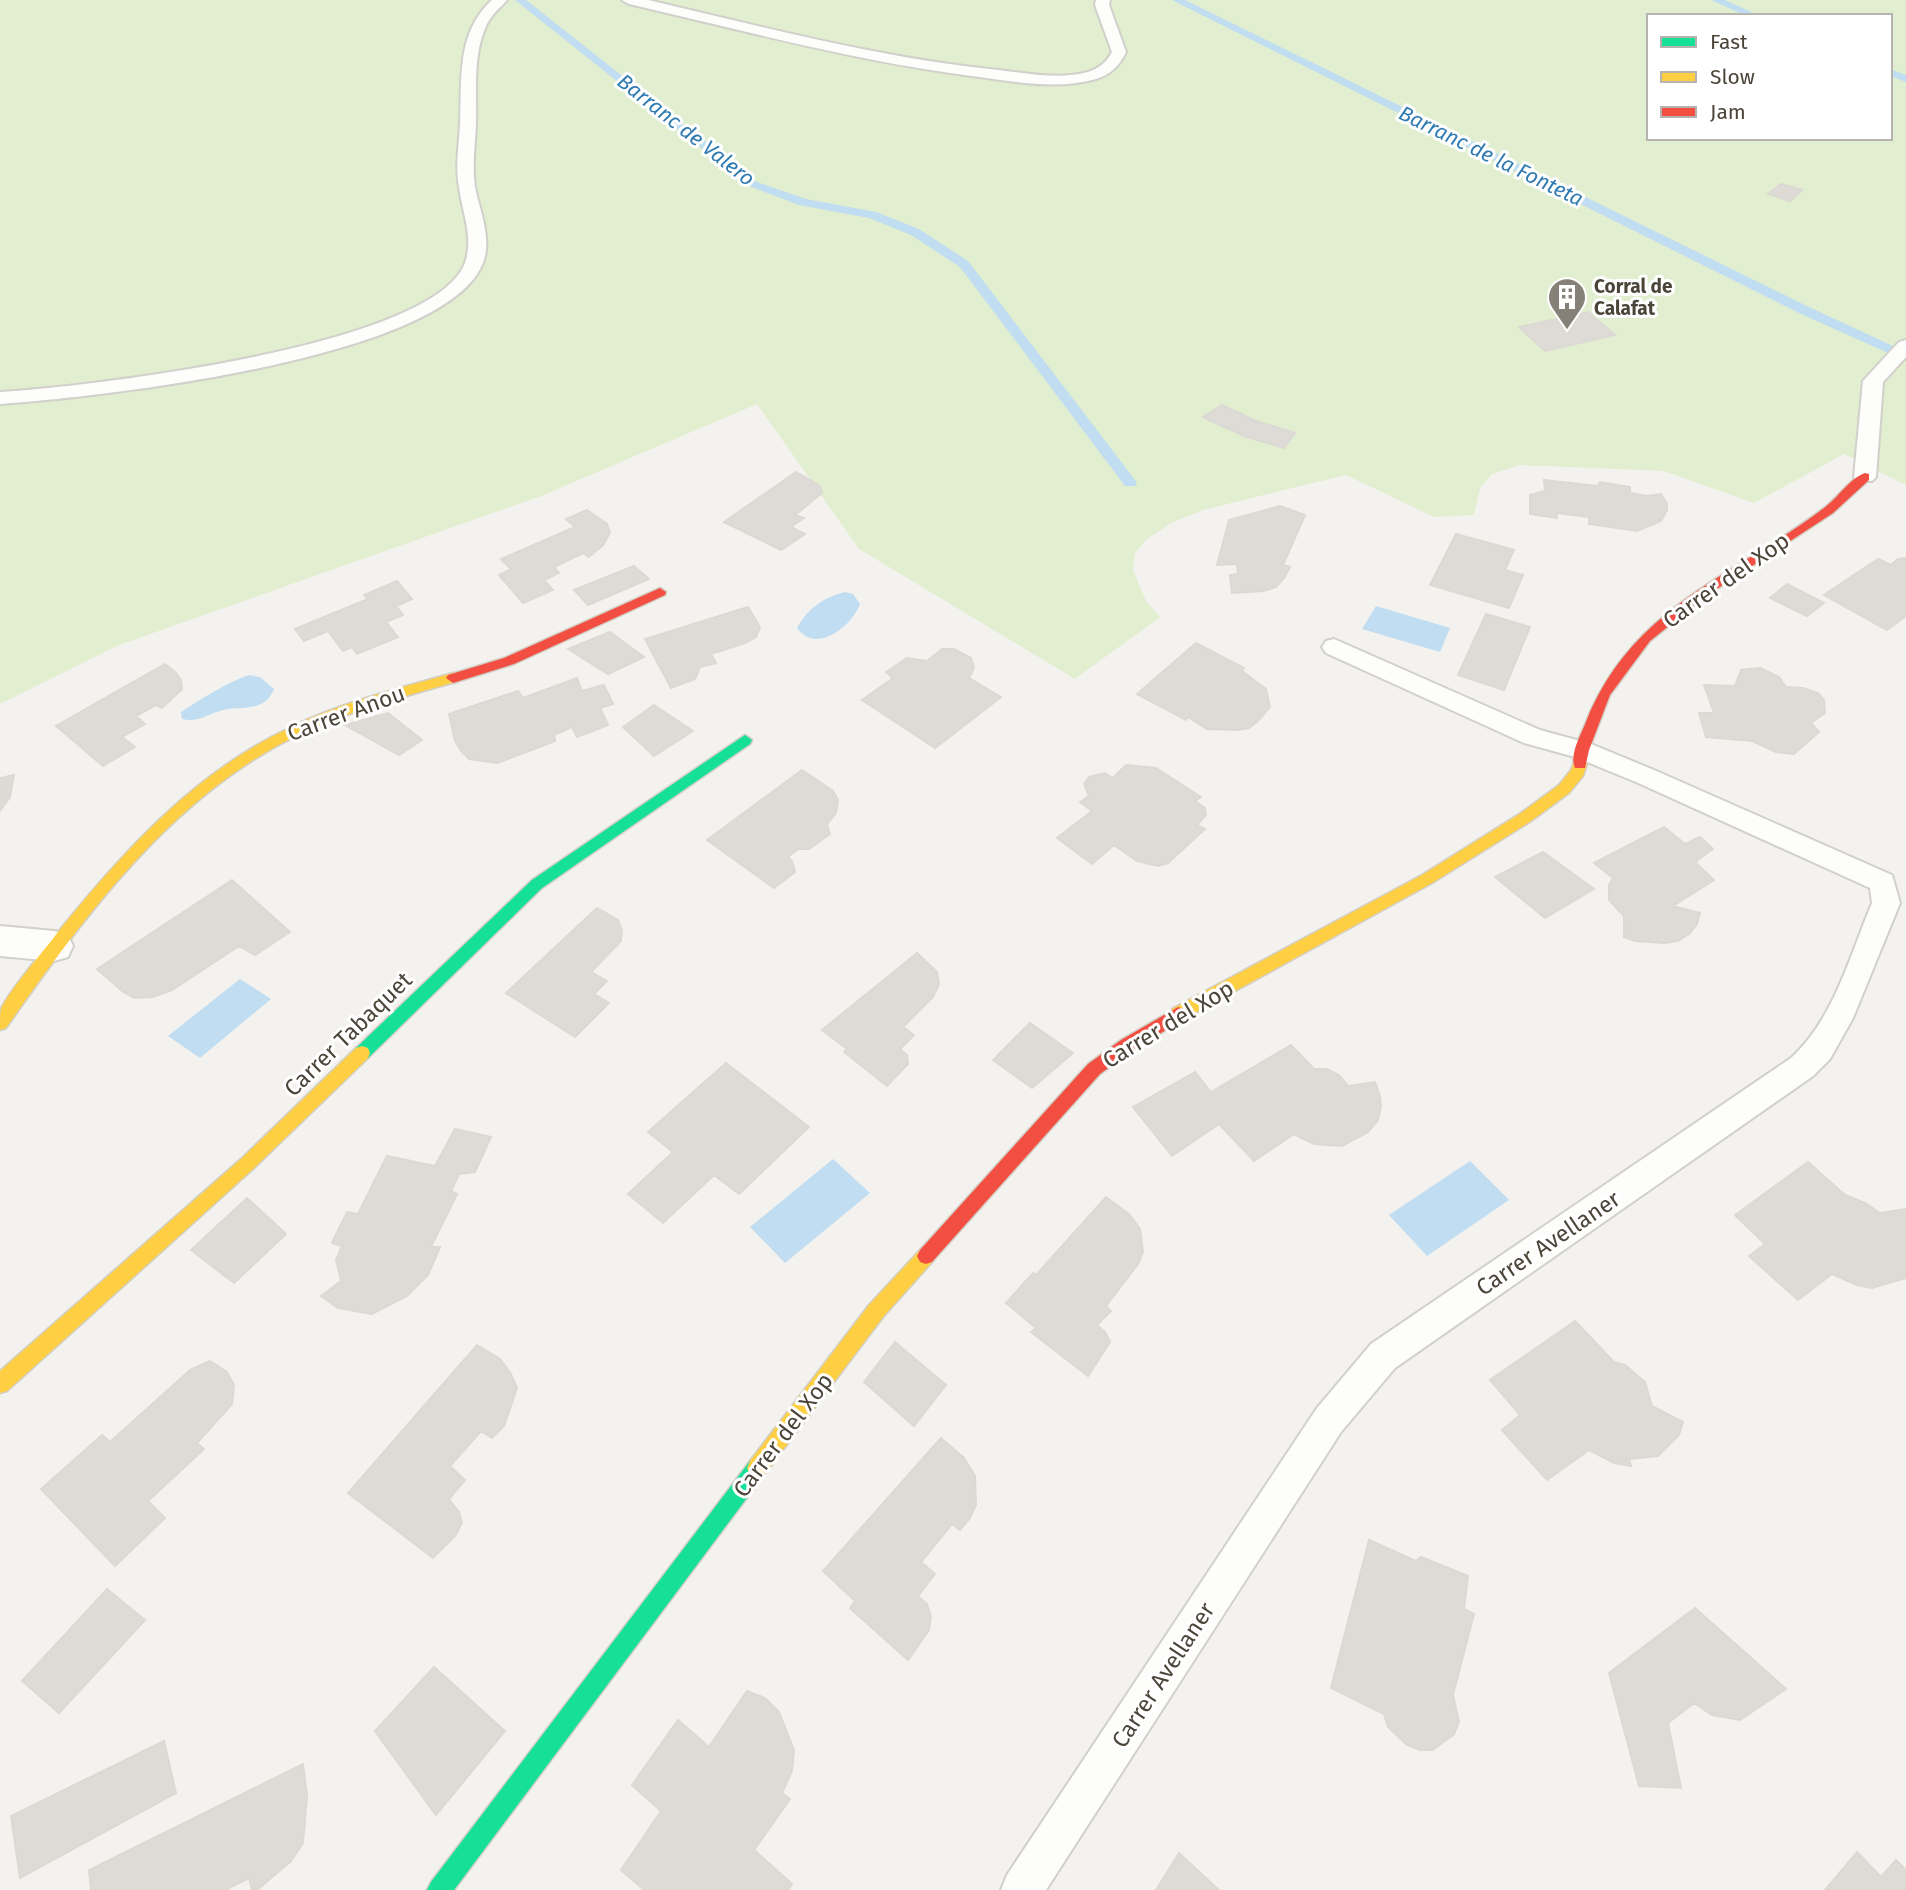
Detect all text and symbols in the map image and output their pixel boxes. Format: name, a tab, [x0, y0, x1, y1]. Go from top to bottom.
legend	[1647, 14, 1892, 140]
text: Fast	[1710, 29, 1748, 55]
text: Slow	[1710, 64, 1755, 90]
water label: Barranc de Valero	[612, 68, 760, 192]
text: Jam	[1710, 99, 1746, 125]
water label: Barranc de la Fonteta	[1395, 100, 1587, 212]
place label: Corral de Calafat	[1594, 275, 1672, 320]
building icon: Corral de Calafat	[1546, 276, 1588, 331]
street label: Carrer del Xop	[1657, 526, 1795, 634]
street label: Carrer Anou	[283, 679, 409, 747]
street label: Carrer Tabaquet	[278, 965, 418, 1102]
street label: Carrer del Xop	[1097, 974, 1239, 1074]
street label: Carrer Avellaner	[1471, 1185, 1625, 1301]
street label: Carrer del Xop	[727, 1367, 839, 1503]
street label: Carrer Avellaner	[1106, 1597, 1220, 1753]

